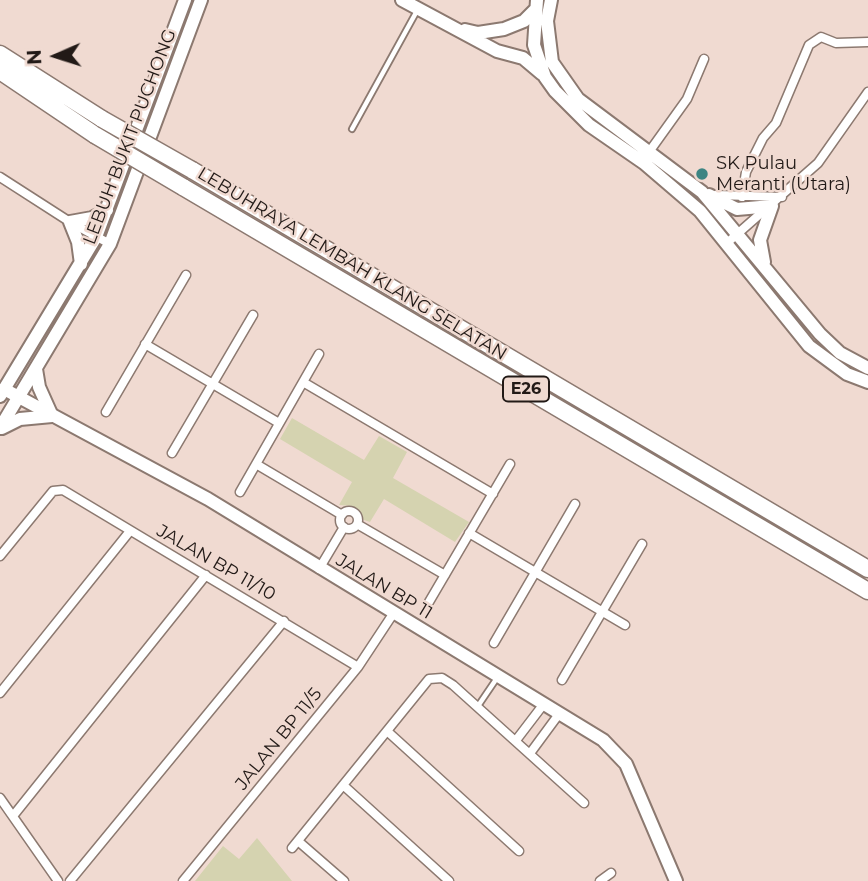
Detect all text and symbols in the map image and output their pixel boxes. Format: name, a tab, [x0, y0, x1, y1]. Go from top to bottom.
north arrow	[21, 21, 91, 91]
street label: LEBUH BUKIT PUCHONG	[79, 26, 181, 248]
text: N	[23, 49, 46, 65]
place label: SK Pulau Meranti (Utara)	[716, 153, 851, 196]
street label: LEBUHRAYA LEMBAH KLANG SELATAN	[194, 163, 510, 365]
marker: SK Pulau Meranti (Utara)	[694, 166, 710, 182]
road number: E26	[503, 376, 549, 402]
street label: JALAN BP 11/10	[153, 520, 279, 606]
street label: JALAN BP 11	[332, 550, 436, 624]
street label: JALAN BP 11/5	[231, 684, 327, 794]

